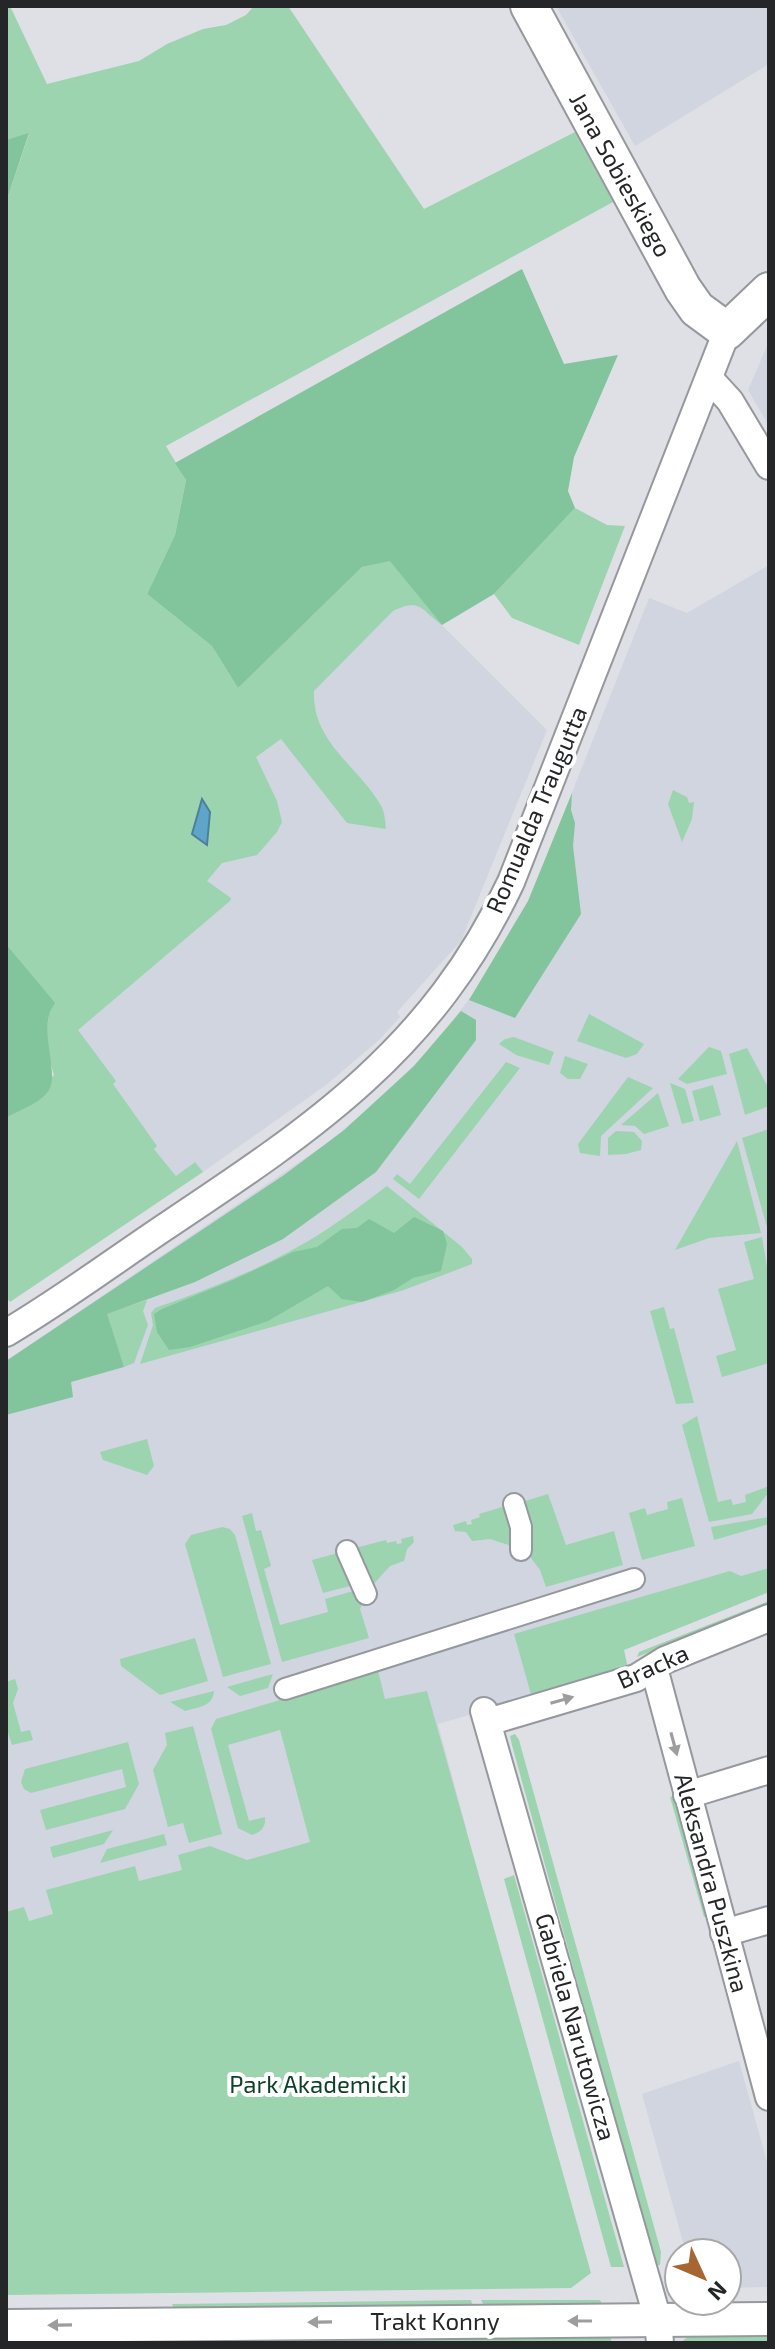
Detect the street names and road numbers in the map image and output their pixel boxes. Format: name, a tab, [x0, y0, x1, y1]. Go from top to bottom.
street label: Jana Sobieskiego	[564, 87, 679, 262]
street label: Romualda Traugutta	[479, 702, 592, 917]
street label: Bracka	[612, 1637, 692, 1694]
street label: Aleksandra Puszkina	[669, 1770, 756, 1995]
street label: Gabriela Narutowicza	[530, 1910, 623, 2144]
street label: Trakt Konny	[370, 2306, 500, 2335]

